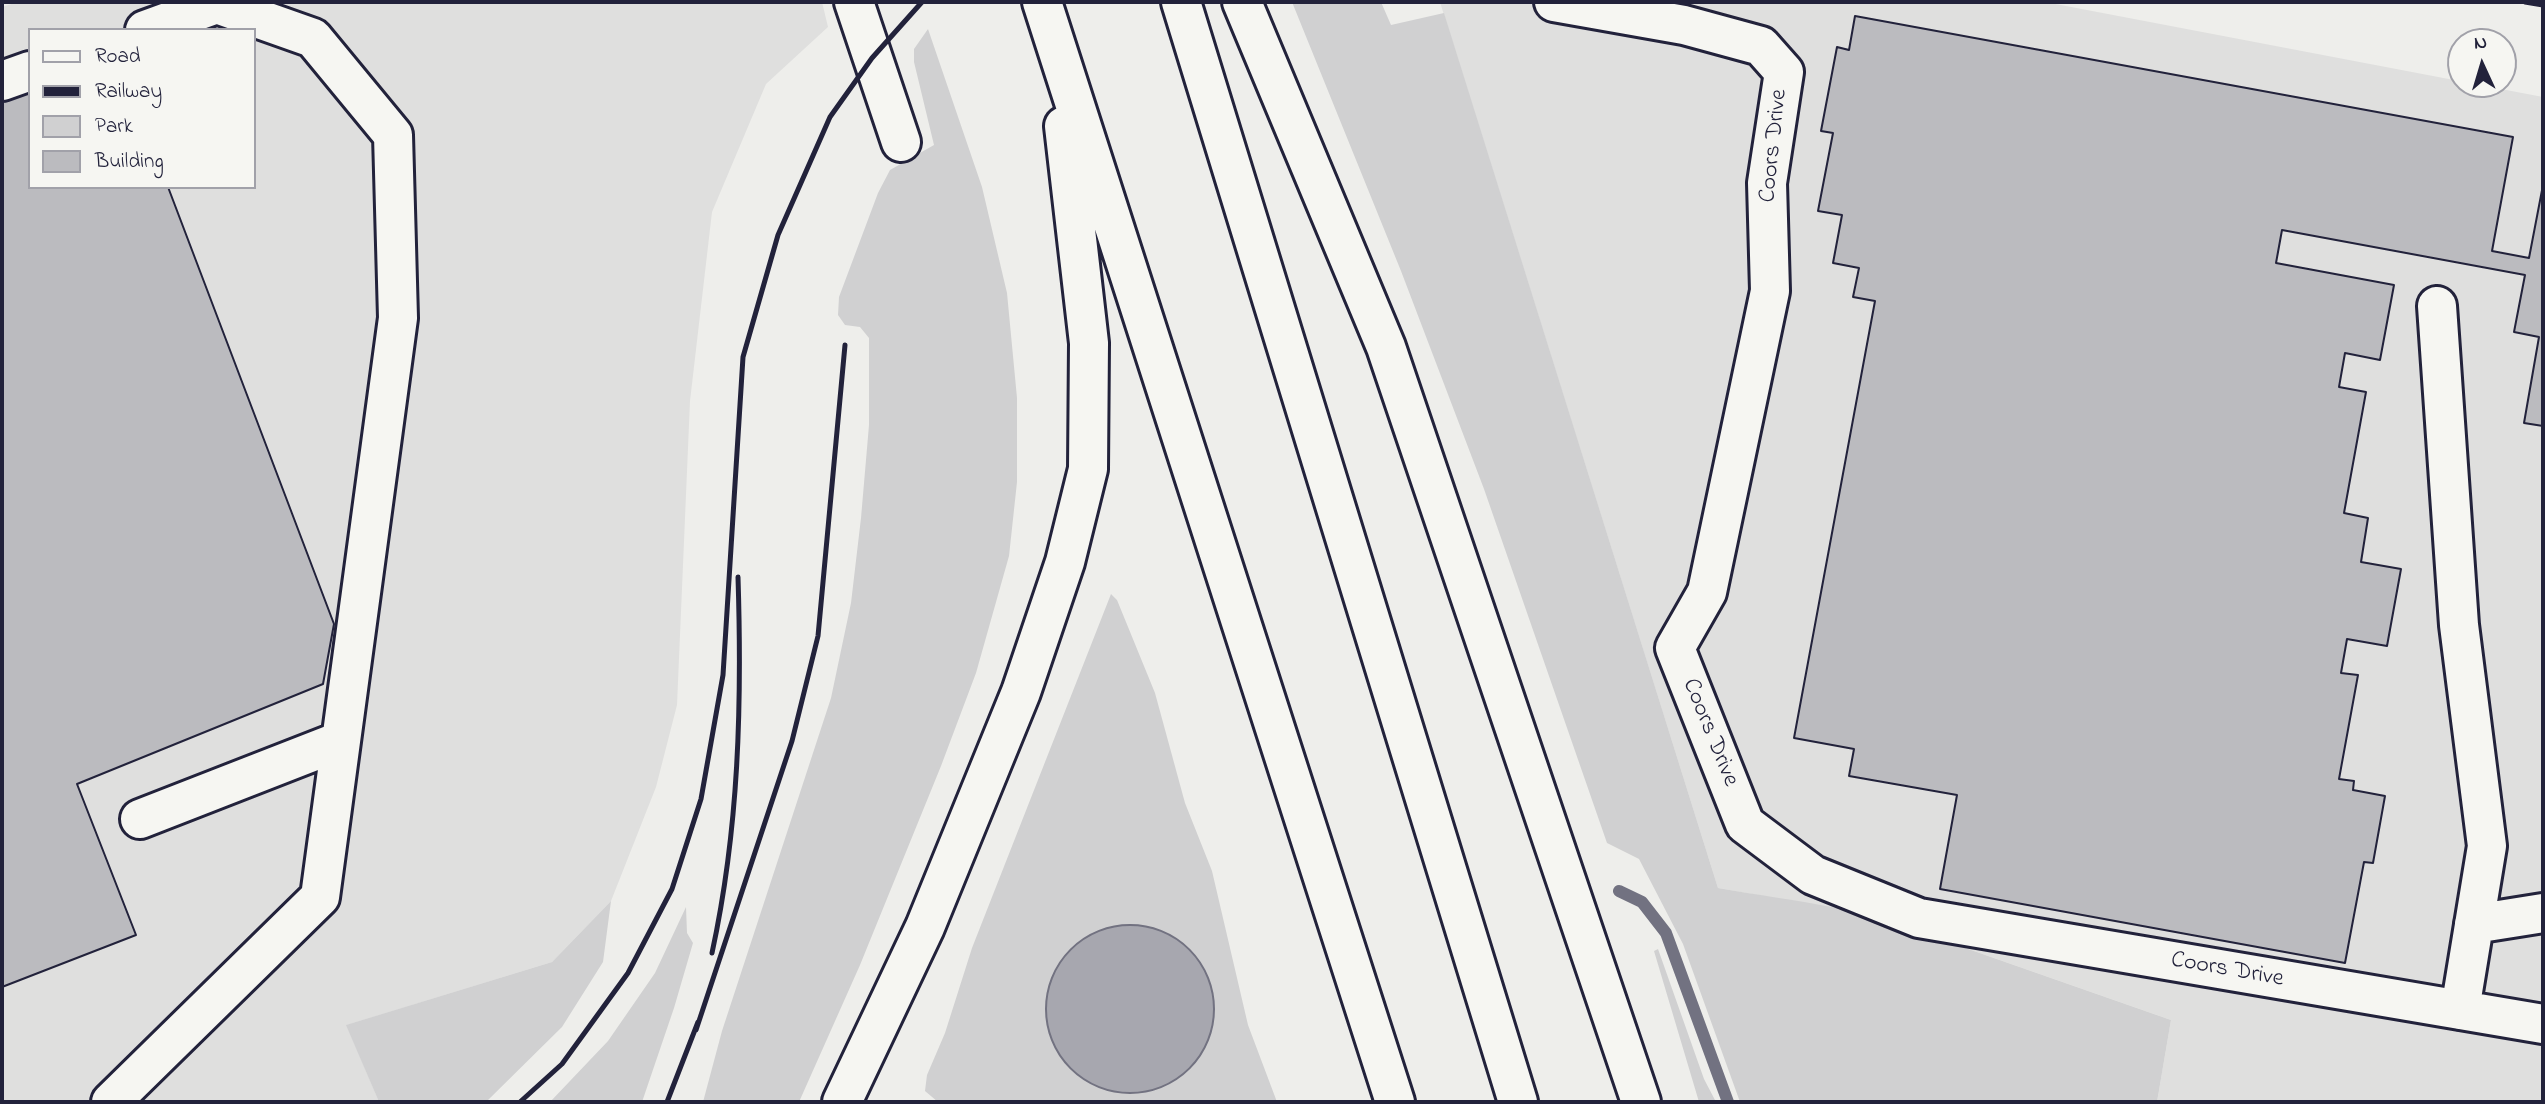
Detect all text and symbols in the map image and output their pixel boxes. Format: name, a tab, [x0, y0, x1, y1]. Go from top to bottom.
legend	[28, 28, 256, 189]
north arrow	[2447, 28, 2517, 98]
text: N	[2473, 30, 2488, 57]
text: Road	[95, 42, 141, 72]
text: Railway	[95, 77, 162, 107]
street label: Coors Drive	[1755, 88, 1795, 204]
text: Park	[95, 112, 133, 142]
text: Building	[95, 147, 164, 177]
street label: Coors Drive	[1674, 675, 1744, 791]
street label: Coors Drive	[2168, 947, 2286, 995]

